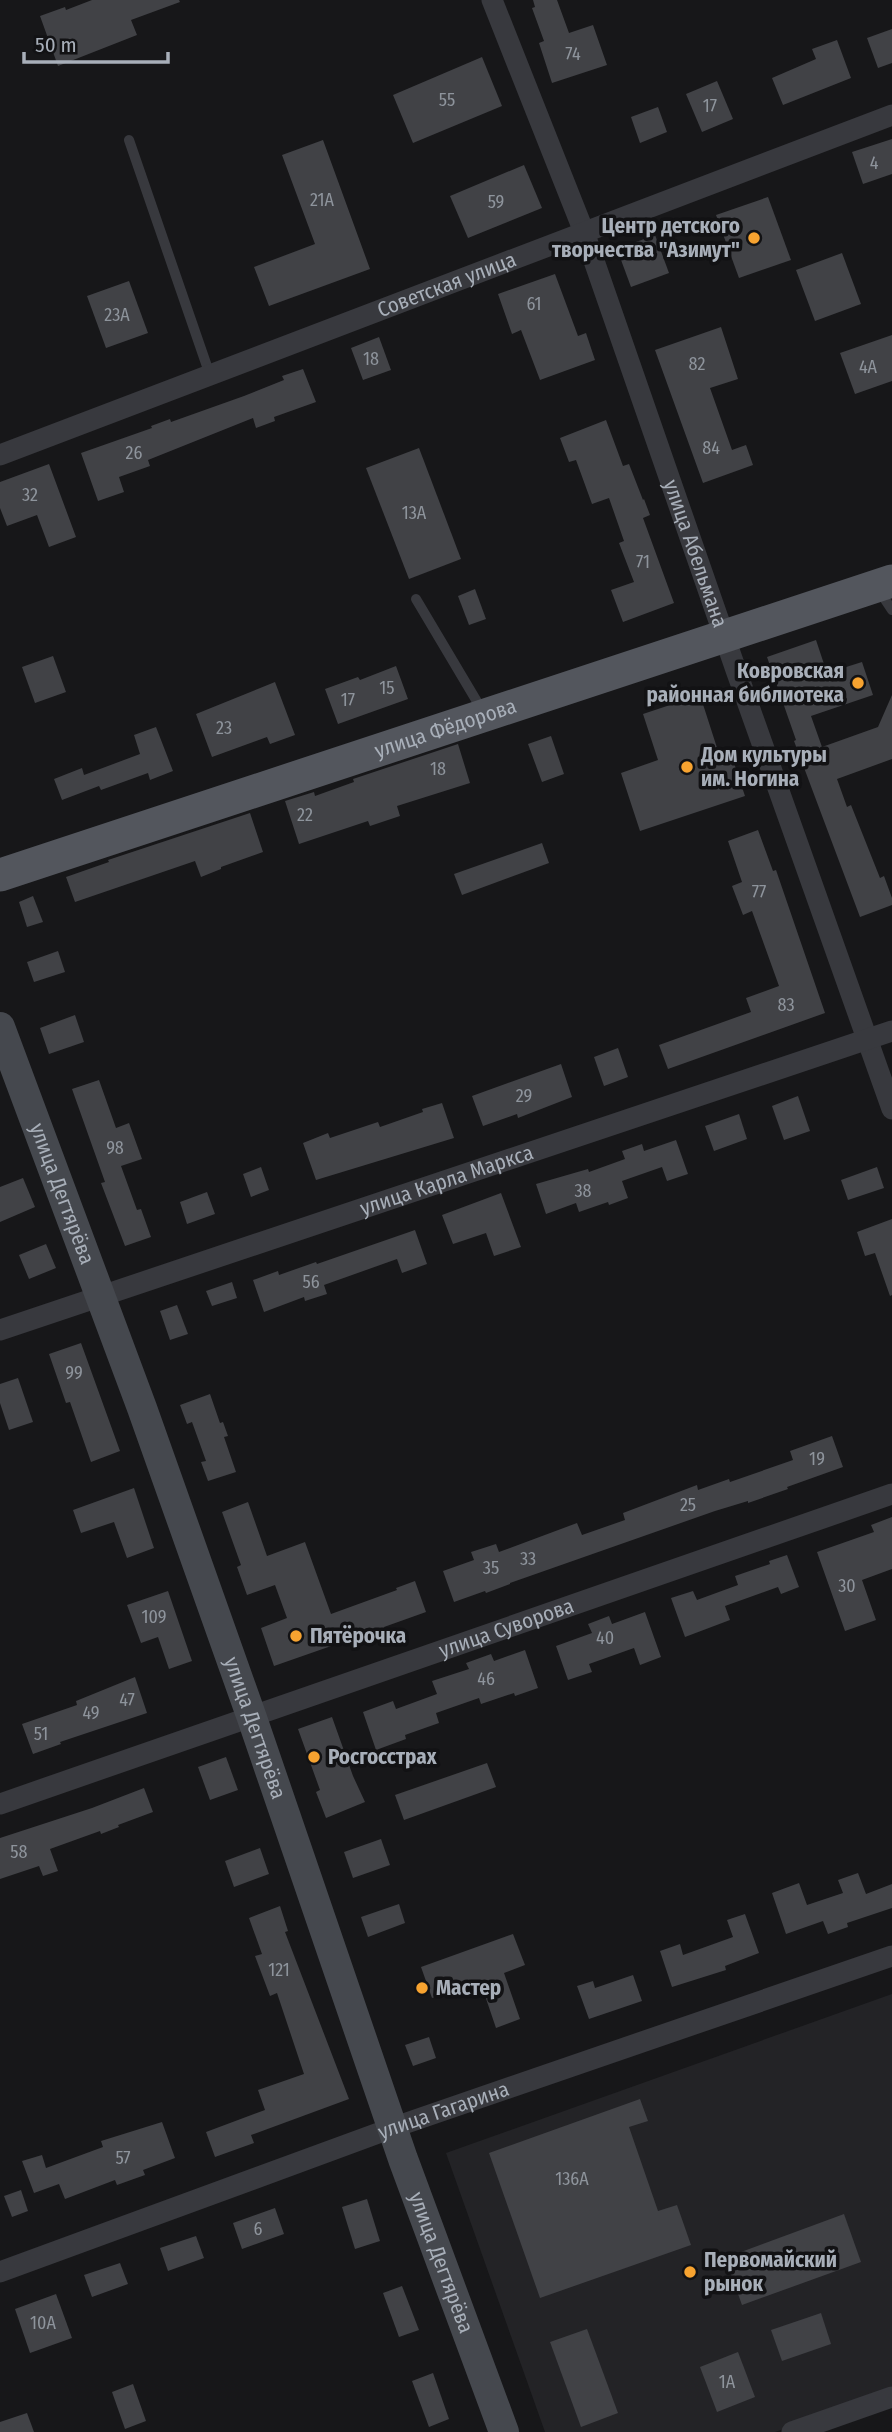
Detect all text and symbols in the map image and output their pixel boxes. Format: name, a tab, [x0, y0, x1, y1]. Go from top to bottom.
scale bar	[24, 21, 168, 65]
text: 50 m	[35, 32, 77, 58]
house number: 74	[565, 43, 581, 65]
house number: 55	[439, 89, 455, 111]
house number: 17	[703, 95, 717, 117]
house number: 4	[870, 152, 879, 174]
house number: 21А	[310, 189, 335, 211]
house number: 59	[488, 191, 504, 213]
place label: Центр детского творчества "Азимут"	[552, 213, 740, 263]
marker: Центр детского творчества "Азимут"	[746, 230, 762, 246]
street label: Советская улица	[374, 247, 520, 323]
house number: 61	[526, 293, 542, 315]
house number: 23А	[104, 304, 130, 326]
house number: 18	[363, 348, 379, 370]
house number: 82	[689, 353, 705, 375]
house number: 4А	[859, 356, 878, 378]
house number: 84	[702, 437, 720, 459]
house number: 26	[126, 442, 143, 464]
street label: улица Абельмана	[658, 476, 733, 631]
house number: 32	[22, 484, 38, 506]
house number: 13А	[402, 502, 427, 524]
house number: 71	[636, 551, 650, 573]
place label: Ковровская районная библиотека	[647, 658, 844, 708]
marker: Ковровская районная библиотека	[850, 675, 866, 691]
house number: 15	[379, 677, 395, 699]
house number: 17	[341, 689, 355, 711]
street label: улица Фёдорова	[371, 693, 520, 764]
house number: 23	[216, 717, 232, 739]
place label: Дом культуры им. Ногина	[700, 742, 827, 792]
house number: 18	[430, 758, 446, 780]
marker: Дом культуры им. Ногина	[679, 759, 695, 775]
house number: 22	[297, 804, 313, 826]
house number: 77	[752, 881, 766, 903]
house number: 83	[777, 994, 795, 1016]
house number: 29	[516, 1085, 532, 1107]
street label: улица Дегтярёва	[24, 1120, 100, 1268]
house number: 98	[106, 1137, 124, 1159]
street label: улица Карла Маркса	[357, 1139, 537, 1221]
house number: 38	[574, 1180, 592, 1202]
house number: 56	[302, 1271, 320, 1293]
house number: 99	[65, 1362, 83, 1384]
house number: 19	[809, 1448, 825, 1470]
house number: 25	[680, 1494, 696, 1516]
house number: 33	[520, 1548, 536, 1570]
house number: 35	[483, 1557, 499, 1579]
house number: 30	[838, 1575, 856, 1597]
street label: улица Суворова	[435, 1593, 577, 1663]
house number: 109	[141, 1606, 167, 1628]
place label: Пятёрочка	[310, 1623, 406, 1649]
house number: 40	[596, 1627, 614, 1649]
marker: Пятёрочка	[288, 1628, 304, 1644]
street label: улица Дегтярёва	[218, 1653, 292, 1802]
house number: 46	[477, 1668, 495, 1690]
house number: 47	[119, 1689, 135, 1711]
house number: 49	[82, 1702, 100, 1724]
house number: 51	[34, 1723, 48, 1745]
place label: Росгосстрах	[328, 1744, 438, 1770]
marker: Росгосстрах	[306, 1749, 322, 1765]
house number: 58	[10, 1841, 28, 1863]
house number: 121	[268, 1959, 290, 1981]
place label: Мастер	[436, 1975, 501, 2001]
marker: Мастер	[414, 1980, 430, 1996]
street label: улица Гагарина	[374, 2076, 512, 2145]
house number: 57	[115, 2147, 131, 2169]
house number: 136А	[555, 2168, 589, 2190]
street label: улица Дегтярёва	[403, 2188, 479, 2337]
house number: 6	[254, 2218, 263, 2240]
place label: Первомайский рынок	[704, 2247, 837, 2297]
marker: Первомайский рынок	[682, 2264, 698, 2280]
house number: 10А	[30, 2312, 56, 2334]
house number: 1А	[719, 2371, 736, 2393]

